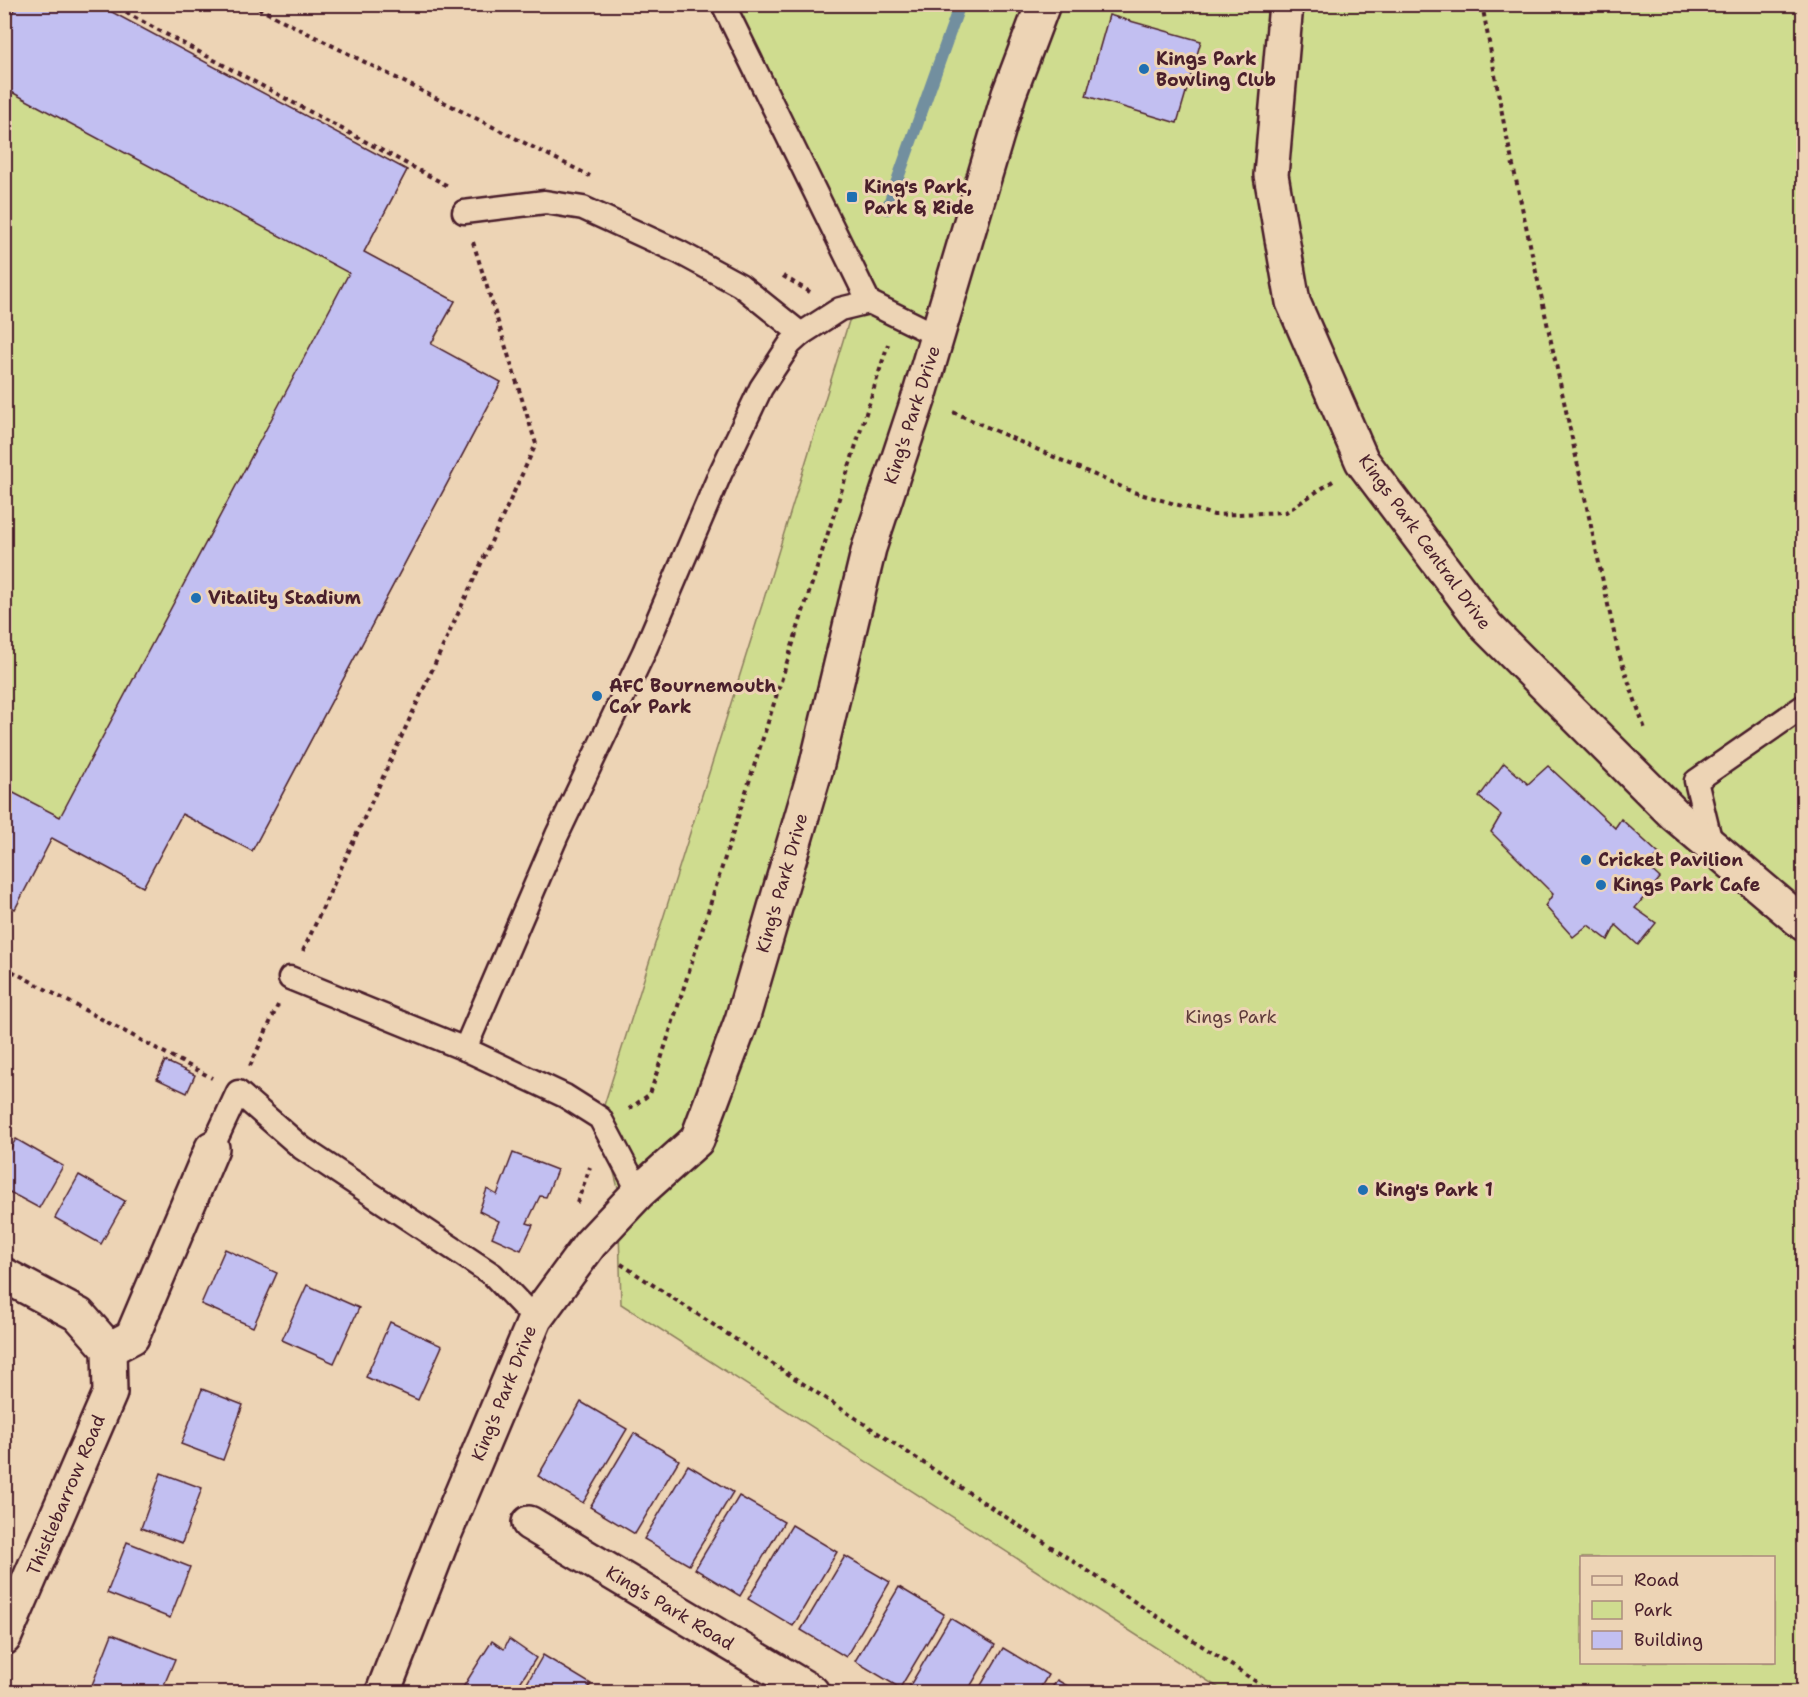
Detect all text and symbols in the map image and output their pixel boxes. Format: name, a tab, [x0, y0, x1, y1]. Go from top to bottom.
place label: Kings Park Bowling Club	[1156, 47, 1276, 92]
marker: Kings Park Bowling Club	[1137, 62, 1151, 76]
place label: King's Park, Park & Ride	[864, 175, 974, 220]
marker: King's Park, Park & Ride	[845, 190, 859, 204]
street label: King's Park Drive	[878, 343, 946, 487]
street label: Kings Park Central Drive	[1353, 450, 1497, 634]
place label: Vitality Stadium	[208, 586, 362, 610]
marker: Vitality Stadium	[189, 591, 203, 605]
place label: AFC Bournemouth Car Park	[609, 674, 776, 719]
marker: AFC Bournemouth Car Park	[590, 689, 604, 703]
street label: King's Park Drive	[751, 810, 813, 956]
place label: Cricket Pavilion	[1598, 848, 1743, 872]
marker: Cricket Pavilion	[1579, 853, 1593, 867]
place label: Kings Park Cafe	[1613, 873, 1761, 897]
marker: Kings Park Cafe	[1594, 878, 1608, 892]
park label: Kings Park	[1185, 1005, 1277, 1029]
place label: King's Park 1	[1375, 1178, 1493, 1202]
marker: King's Park 1	[1356, 1183, 1370, 1197]
street label: King's Park Drive	[466, 1322, 542, 1464]
street label: Thistlebarrow Road	[21, 1411, 111, 1579]
legend	[1580, 1556, 1775, 1664]
street label: King's Park Road	[601, 1560, 739, 1656]
text: Road	[1634, 1568, 1679, 1592]
text: Park	[1634, 1598, 1673, 1622]
text: Building	[1634, 1628, 1703, 1652]

